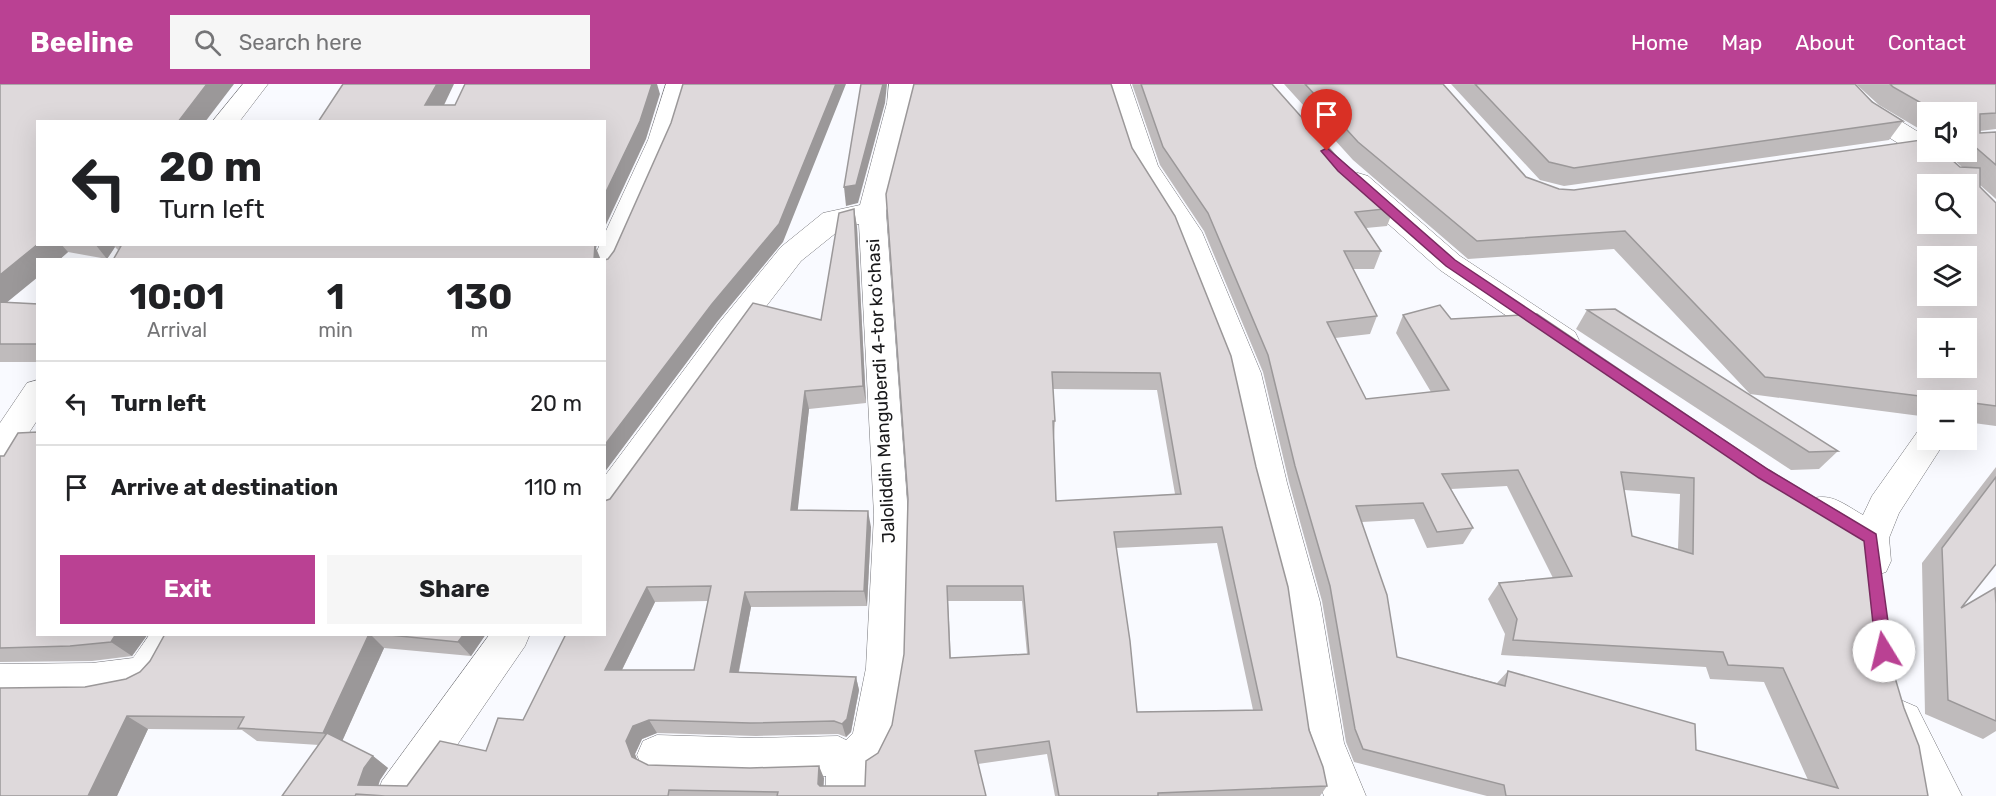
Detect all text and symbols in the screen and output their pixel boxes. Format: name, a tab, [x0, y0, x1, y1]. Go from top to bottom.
search box	[170, 15, 590, 69]
text: Beeline	[30, 26, 134, 59]
icon: search	[191, 26, 224, 59]
text: Search here	[239, 29, 362, 56]
text: Home	[1631, 30, 1688, 55]
text: Map	[1721, 30, 1762, 55]
text: About	[1795, 30, 1855, 55]
text: Contact	[1888, 30, 1966, 55]
pin	[1301, 89, 1352, 151]
icon: arrive	[1310, 98, 1343, 131]
map controls	[1917, 102, 1977, 450]
button: sound	[1917, 102, 1977, 162]
text: 20 m	[159, 142, 262, 192]
icon: left	[60, 144, 138, 222]
button: search	[1917, 174, 1977, 234]
text: Turn left	[159, 193, 264, 225]
street label: Jaloliddin Manguberdi 4-tor koʻchasi	[862, 238, 900, 544]
button: layers	[1917, 246, 1977, 306]
text: 10:01	[129, 275, 225, 318]
text: 1	[327, 275, 345, 318]
text: 130	[446, 275, 513, 318]
text: Arrival	[147, 318, 207, 342]
text: min	[318, 318, 353, 342]
text: m	[471, 318, 488, 342]
button: +	[1917, 318, 1977, 378]
icon: left	[60, 387, 93, 420]
text: Turn left	[111, 390, 206, 417]
text: 20 m	[530, 390, 582, 417]
button: −	[1917, 390, 1977, 450]
icon: arrive	[60, 471, 93, 504]
text: Arrive at destination	[111, 474, 338, 501]
text: 110 m	[524, 474, 582, 501]
button: Exit	[60, 555, 315, 624]
button: Share	[327, 555, 582, 624]
position arrow	[1852, 619, 1916, 683]

